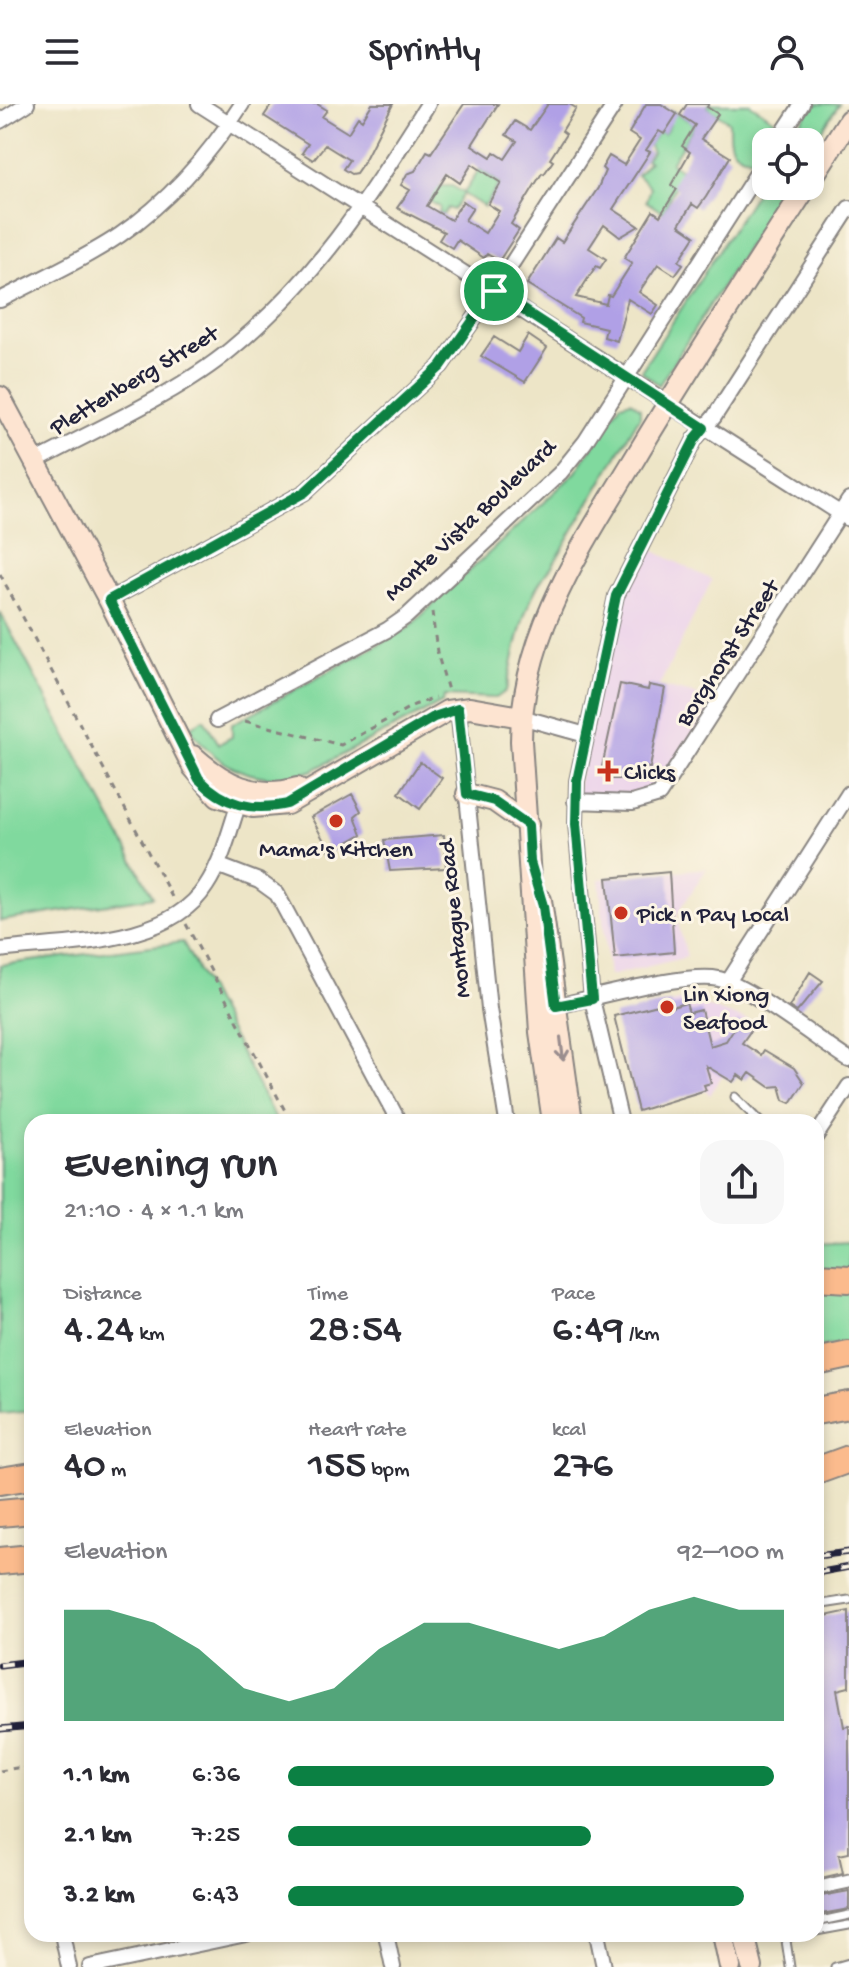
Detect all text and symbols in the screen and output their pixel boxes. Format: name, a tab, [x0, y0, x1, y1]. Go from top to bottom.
icon: menu	[40, 30, 84, 74]
icon: person	[765, 30, 809, 74]
text: Sprintly	[368, 31, 481, 74]
map controls	[752, 128, 824, 200]
button: locate	[752, 128, 824, 200]
pin	[460, 257, 528, 325]
icon: arrive	[472, 269, 516, 313]
street label: Plettenberg Street	[45, 319, 226, 444]
street label: Monte Vista Boulevard	[379, 433, 565, 609]
street label: Borghorst Street	[670, 573, 788, 734]
place label: Clicks	[624, 760, 676, 789]
marker: Clicks	[599, 762, 617, 780]
marker: Mama's Kitchen	[327, 812, 345, 830]
street label: Montague Road	[434, 836, 479, 999]
place label: Mama's Kitchen	[259, 837, 414, 866]
place label: Pick n Pay Local	[636, 902, 789, 931]
marker: Pick n Pay Local	[612, 904, 630, 922]
place label: Lin Xiong Seafood	[683, 982, 770, 1039]
marker: Lin Xiong Seafood	[658, 998, 676, 1016]
one-way arrow	[555, 1035, 570, 1061]
button: share	[700, 1140, 784, 1224]
text: Evening run	[64, 1141, 277, 1193]
text: 21:10 · 4 × 1.1 km	[64, 1197, 244, 1228]
text: Distance	[64, 1282, 142, 1308]
text: Time	[308, 1282, 348, 1308]
text: Pace	[552, 1282, 595, 1308]
text: 4.24	[64, 1308, 134, 1355]
text: 28:54	[308, 1308, 402, 1355]
text: 6:49	[552, 1308, 624, 1355]
text: km	[134, 1322, 165, 1348]
text: /km	[624, 1322, 660, 1348]
text: Elevation	[64, 1418, 151, 1444]
text: Heart rate	[308, 1418, 406, 1444]
text: kcal	[552, 1418, 586, 1444]
text: 40	[64, 1444, 106, 1491]
text: 155	[308, 1444, 366, 1491]
text: 276	[552, 1444, 613, 1491]
text: m	[106, 1458, 126, 1484]
text: bpm	[366, 1458, 410, 1484]
text: Elevation	[64, 1538, 167, 1569]
text: 92–100 m	[678, 1538, 784, 1569]
text: 1.1 km	[64, 1761, 129, 1792]
text: 6:36	[192, 1761, 240, 1792]
text: 2.1 km	[64, 1821, 132, 1852]
text: 7:25	[192, 1821, 240, 1852]
text: 3.2 km	[64, 1881, 135, 1912]
text: 6:43	[192, 1881, 239, 1912]

